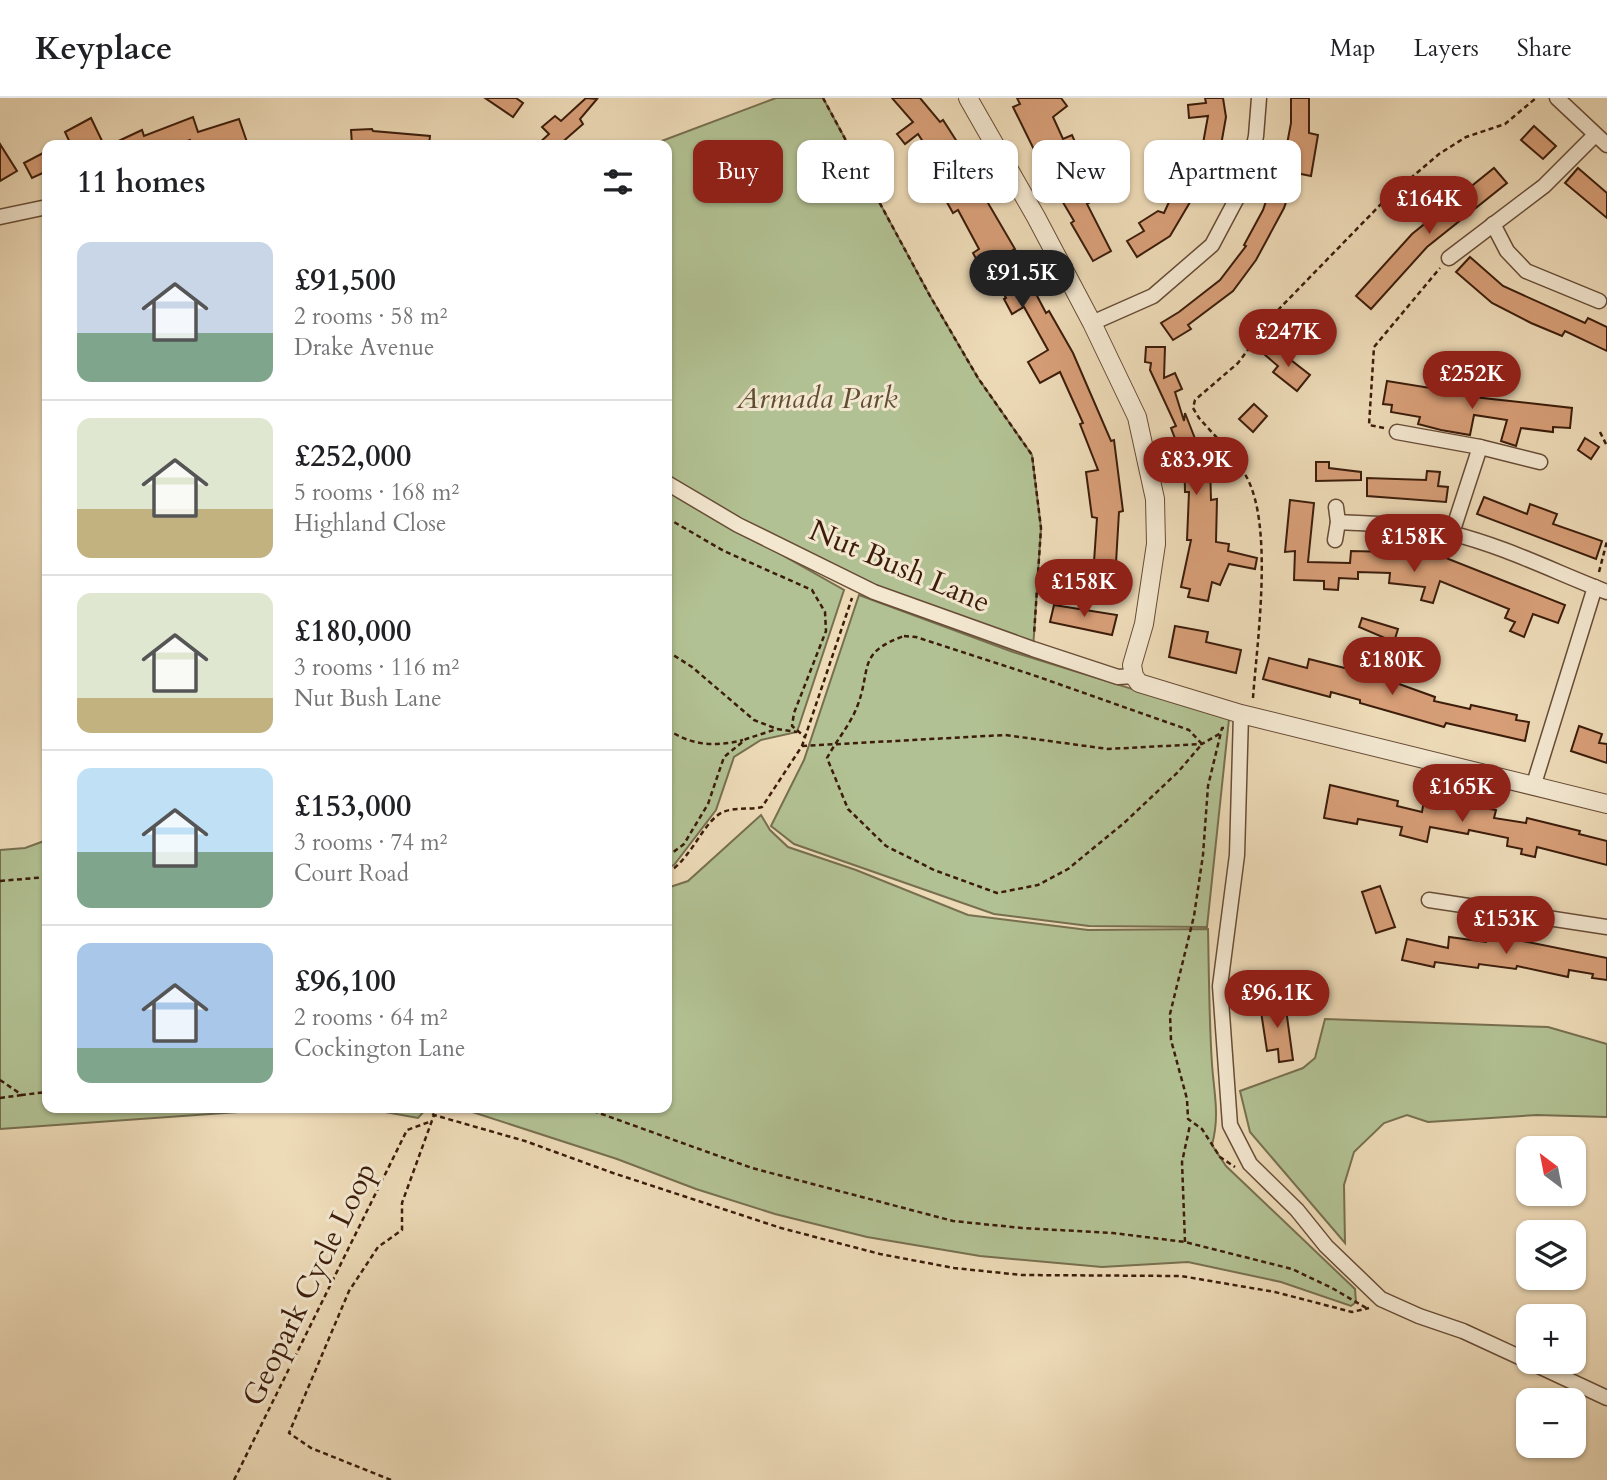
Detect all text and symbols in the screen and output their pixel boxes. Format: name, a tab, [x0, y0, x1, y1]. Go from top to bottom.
text: Keyplace	[35, 26, 172, 71]
text: Map	[1330, 32, 1376, 65]
text: Layers	[1414, 32, 1479, 65]
text: Share	[1517, 32, 1572, 65]
chip: Buy	[693, 140, 783, 203]
chip: Rent	[797, 140, 894, 203]
chip: Filters	[908, 140, 1018, 203]
chip: New	[1032, 140, 1130, 203]
chip: Apartment	[1144, 140, 1301, 203]
text: 11 homes	[77, 162, 206, 203]
icon: filters	[599, 163, 637, 201]
pin: £164K	[1380, 176, 1478, 236]
text: £164K	[1396, 183, 1462, 214]
pin: £91.5K	[965, 250, 1079, 310]
text: £91.5K	[985, 257, 1059, 288]
text: £91,500	[294, 260, 396, 301]
icon: home	[133, 270, 217, 354]
text: 2 rooms · 58 m²	[294, 301, 447, 332]
pin: £247K	[1239, 310, 1337, 369]
text: £247K	[1255, 316, 1321, 347]
text: Drake Avenue	[294, 332, 435, 363]
pin: £252K	[1423, 352, 1521, 411]
text: £252K	[1439, 358, 1505, 389]
park label: Armada Park	[736, 378, 898, 419]
text: £252,000	[294, 436, 411, 477]
pin: £83.9K	[1139, 438, 1253, 497]
text: £83.9K	[1159, 444, 1233, 475]
icon: home	[133, 446, 217, 530]
text: 5 rooms · 168 m²	[294, 477, 459, 508]
text: Highland Close	[294, 508, 447, 539]
street label: Nut Bush Lane	[803, 510, 997, 623]
pin: £158K	[1365, 514, 1463, 574]
text: £158K	[1381, 521, 1447, 552]
pin: £158K	[1035, 560, 1133, 619]
text: £158K	[1051, 566, 1117, 597]
text: £180,000	[294, 611, 411, 652]
icon: home	[133, 621, 217, 705]
pin: £180K	[1343, 638, 1441, 697]
text: £180K	[1359, 644, 1425, 675]
text: 3 rooms · 116 m²	[294, 652, 459, 683]
text: Nut Bush Lane	[294, 683, 442, 714]
pin: £165K	[1413, 764, 1511, 824]
text: £165K	[1429, 771, 1495, 802]
text: £153,000	[294, 786, 411, 827]
icon: home	[133, 796, 217, 880]
text: 3 rooms · 74 m²	[294, 827, 447, 858]
text: Court Road	[294, 858, 409, 889]
pin: £153K	[1457, 896, 1555, 956]
text: £153K	[1473, 903, 1539, 934]
text: £96,100	[294, 961, 396, 1002]
pin: £96.1K	[1220, 970, 1334, 1030]
icon: home	[133, 971, 217, 1055]
text: £96.1K	[1240, 977, 1314, 1008]
text: 2 rooms · 64 m²	[294, 1002, 447, 1033]
text: Cockington Lane	[294, 1033, 466, 1064]
north arrow	[1516, 1136, 1586, 1206]
map controls	[1516, 1136, 1586, 1458]
street label: Geopark Cycle Loop	[233, 1156, 386, 1413]
button: layers	[1516, 1220, 1586, 1290]
button: +	[1516, 1304, 1586, 1374]
button: −	[1516, 1388, 1586, 1458]

